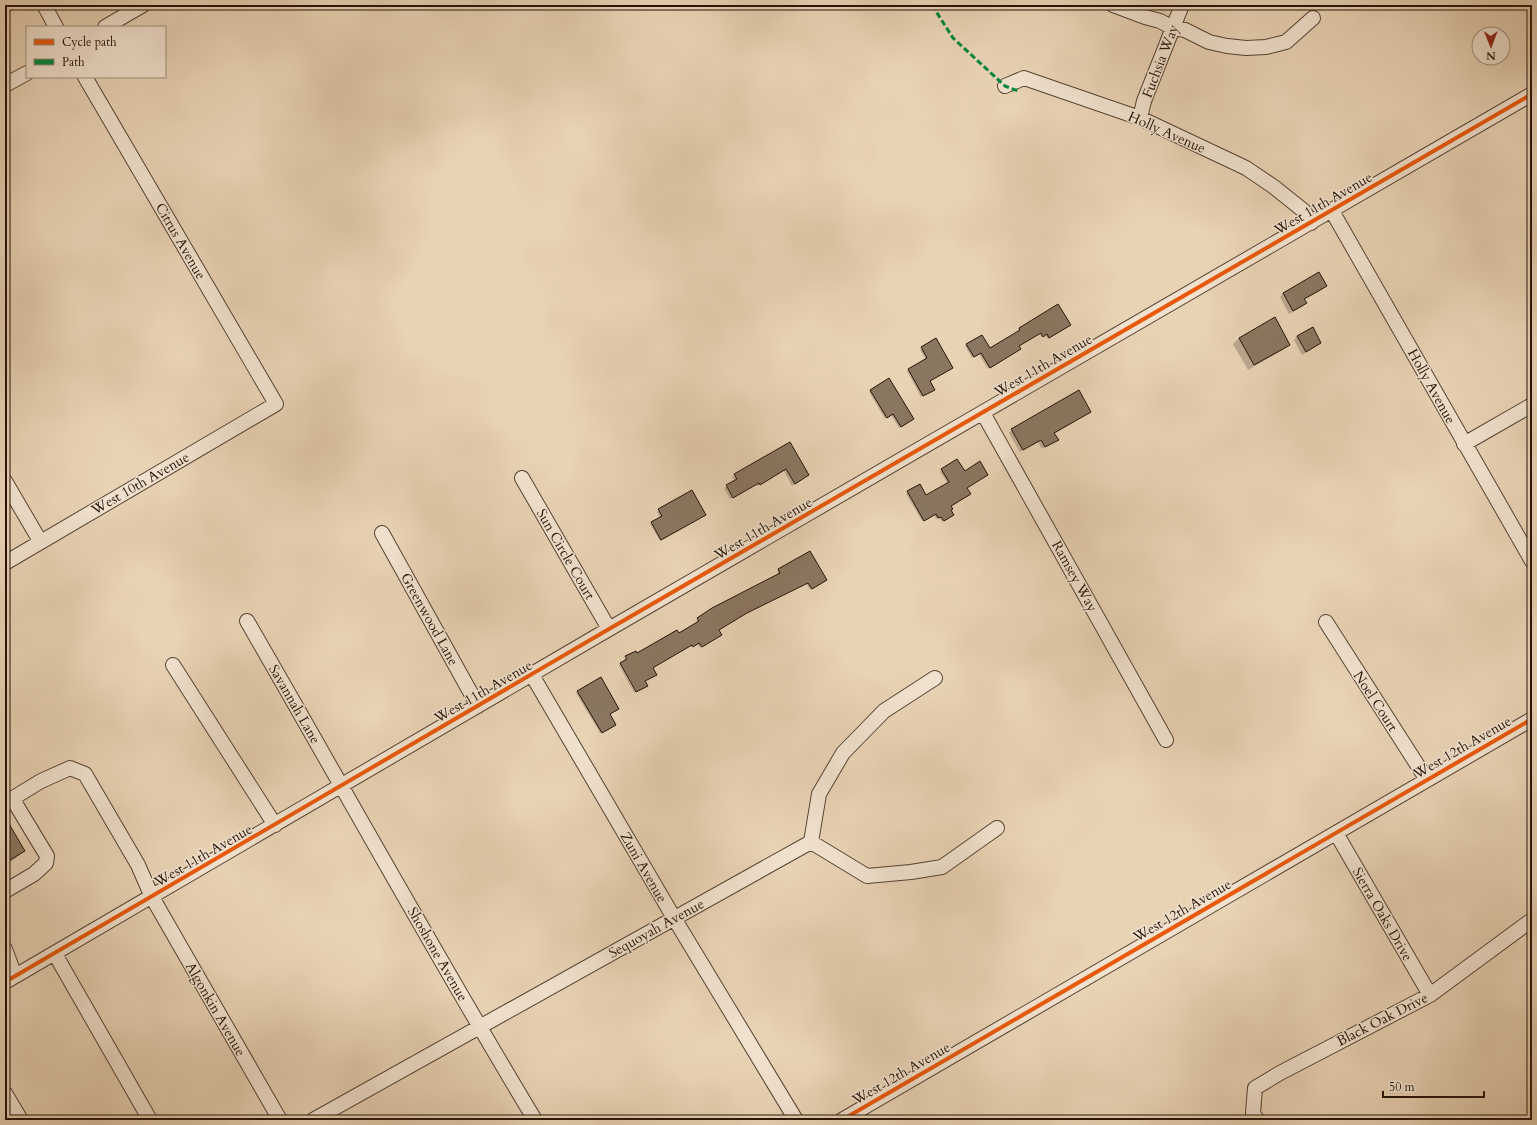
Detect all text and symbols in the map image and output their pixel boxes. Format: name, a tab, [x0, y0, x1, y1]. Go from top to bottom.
street label: Fuchsia Way	[1138, 21, 1183, 101]
legend	[26, 26, 166, 78]
north arrow	[1471, 26, 1511, 66]
text: Cycle path	[62, 34, 117, 50]
text: N	[1486, 48, 1496, 63]
text: Path	[62, 54, 85, 70]
street label: Holly Avenue	[1125, 107, 1209, 158]
street label: West 11th Avenue	[1270, 168, 1376, 240]
street label: Citrus Avenue	[151, 199, 210, 283]
street label: West 11th Avenue	[990, 330, 1096, 402]
street label: Holly Avenue	[1403, 345, 1460, 427]
street label: West 10th Avenue	[87, 448, 193, 520]
street label: West 11th Avenue	[710, 493, 816, 565]
street label: Sun Circle Court	[532, 505, 600, 604]
street label: Ramsey Way	[1047, 537, 1102, 616]
street label: Greenwood Lane	[396, 569, 463, 669]
street label: West 11th Avenue	[430, 656, 536, 728]
street label: Savannah Lane	[264, 661, 325, 747]
street label: Noel Court	[1349, 667, 1403, 736]
street label: West 12th Avenue	[1409, 712, 1515, 784]
street label: West 11th Avenue	[150, 820, 256, 892]
street label: Zuni Avenue	[616, 828, 671, 906]
street label: Sierra Oaks Drive	[1348, 864, 1417, 965]
street label: West 12th Avenue	[1129, 875, 1235, 947]
street label: Sequoyah Avenue	[605, 894, 707, 963]
street label: Shoshone Avenue	[403, 904, 472, 1005]
street label: Algonkin Avenue	[181, 959, 250, 1060]
street label: Black Oak Drive	[1333, 988, 1431, 1051]
street label: West 12th Avenue	[848, 1038, 954, 1110]
scale bar	[1383, 1073, 1484, 1099]
text: 50 m	[1389, 1079, 1416, 1095]

